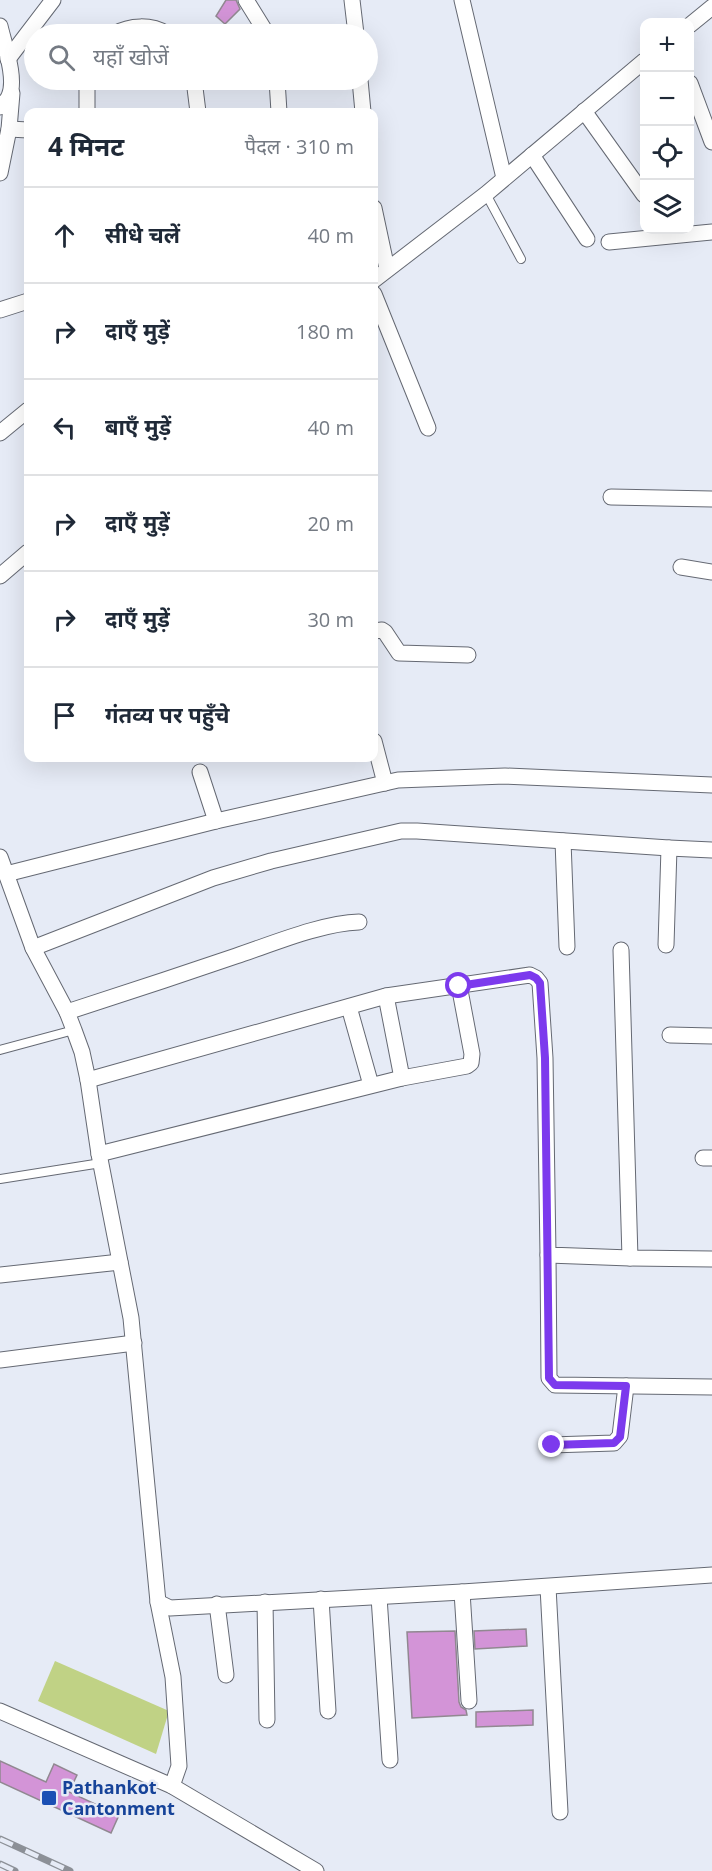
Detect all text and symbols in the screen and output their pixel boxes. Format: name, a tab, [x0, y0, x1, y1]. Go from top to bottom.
map controls	[640, 18, 694, 234]
button: +	[640, 18, 694, 72]
search box	[24, 24, 378, 90]
icon: search	[45, 41, 78, 74]
text: यहाँ खोजें	[93, 41, 169, 71]
button: −	[640, 72, 694, 126]
button: locate	[640, 126, 694, 180]
text: 4 मिनट	[48, 128, 124, 164]
text: पैदल · 310 m	[245, 133, 354, 160]
button: layers	[640, 180, 694, 234]
icon: ahead	[48, 219, 81, 252]
text: सीधे चलें	[105, 219, 180, 249]
text: 40 m	[307, 222, 354, 249]
icon: right	[48, 315, 81, 348]
text: दाएँ मुड़ें	[105, 315, 170, 345]
text: 180 m	[296, 318, 354, 345]
icon: left	[48, 411, 81, 444]
text: बाएँ मुड़ें	[105, 411, 171, 441]
text: 40 m	[307, 414, 354, 441]
icon: right	[48, 507, 81, 540]
text: दाएँ मुड़ें	[105, 507, 170, 537]
text: 20 m	[307, 510, 354, 537]
icon: right	[48, 603, 81, 636]
text: दाएँ मुड़ें	[105, 603, 170, 633]
text: 30 m	[307, 606, 354, 633]
icon: arrive	[48, 699, 81, 732]
text: गंतव्य पर पहुँचे	[105, 699, 230, 729]
route start	[445, 972, 471, 998]
route end	[538, 1431, 564, 1457]
place label: Pathankot Cantonment	[62, 1775, 175, 1820]
marker: Pathankot Cantonment	[40, 1789, 58, 1807]

